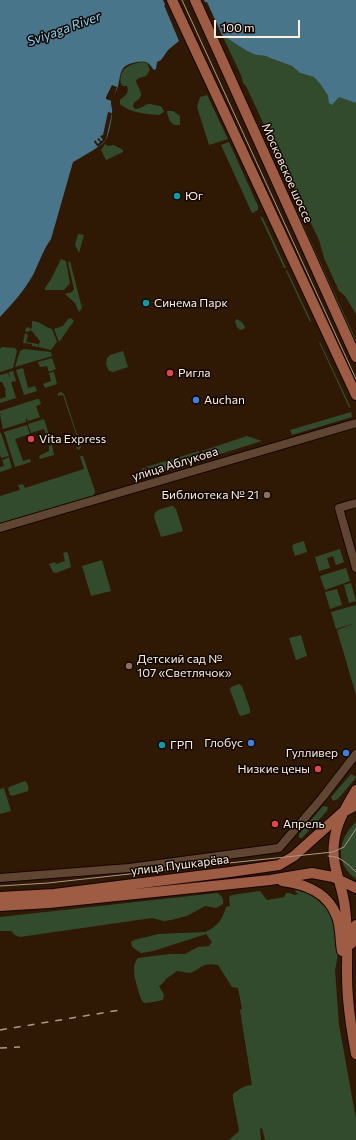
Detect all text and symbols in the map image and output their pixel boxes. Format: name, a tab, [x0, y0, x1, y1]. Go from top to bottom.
water label: Sviyaga River	[25, 8, 103, 50]
scale bar	[216, 12, 302, 38]
text: 100 m	[221, 20, 255, 34]
street label: Московское шоссе	[259, 121, 315, 225]
place label: Юг	[185, 189, 203, 203]
marker: Юг	[172, 191, 182, 201]
place label: Синема Парк	[154, 296, 228, 310]
marker: Синема Парк	[141, 298, 151, 308]
place label: Ригла	[178, 366, 211, 380]
marker: Ригла	[165, 368, 175, 378]
place label: Auchan	[204, 393, 245, 407]
marker: Auchan	[191, 395, 201, 405]
place label: Vita Express	[39, 432, 106, 446]
marker: Vita Express	[26, 434, 36, 444]
street label: улица Аблукова	[130, 444, 220, 484]
place label: Библиотека № 21	[162, 488, 259, 502]
marker: Библиотека № 21	[262, 490, 272, 500]
place label: Детский сад № 107 «Светлячок»	[137, 652, 232, 680]
marker: Детский сад № 107 «Светлячок»	[124, 661, 134, 671]
place label: Глобус	[204, 736, 243, 750]
place label: ГРП	[170, 738, 193, 752]
marker: Глобус	[246, 738, 256, 748]
marker: ГРП	[157, 740, 167, 750]
place label: Гулливер	[286, 746, 338, 760]
marker: Гулливер	[341, 748, 351, 758]
place label: Низкие цены	[238, 762, 310, 776]
marker: Низкие цены	[313, 764, 323, 774]
place label: Апрель	[283, 817, 325, 831]
marker: Апрель	[270, 819, 280, 829]
street label: улица Пушкарёва	[130, 852, 230, 878]

